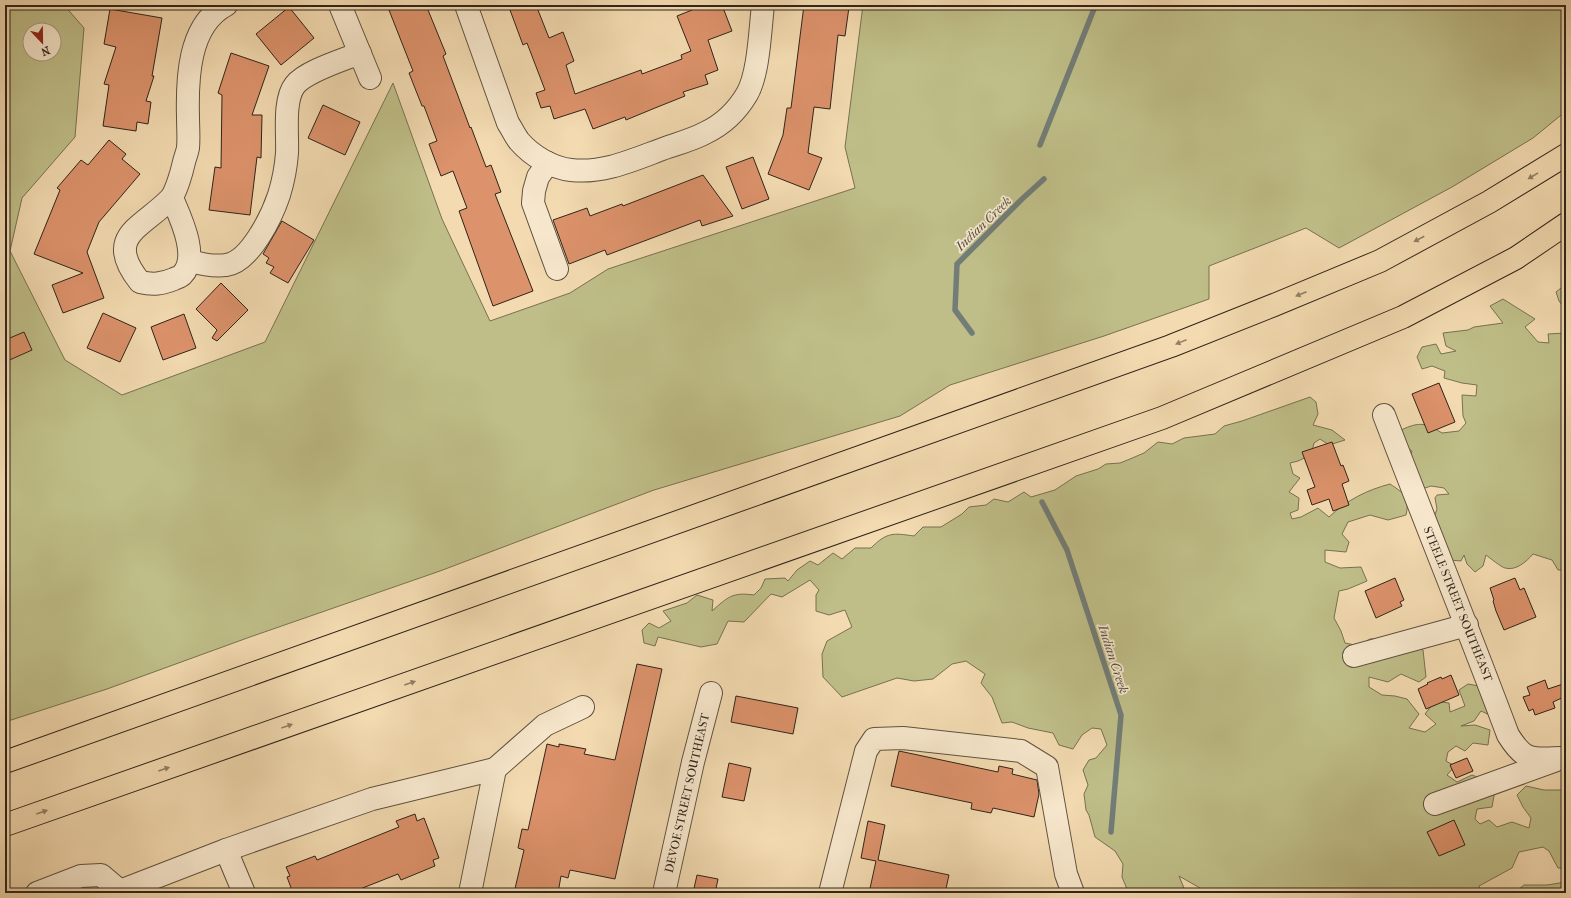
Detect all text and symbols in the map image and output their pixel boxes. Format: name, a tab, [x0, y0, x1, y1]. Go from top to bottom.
north arrow	[22, 22, 62, 62]
text: N	[39, 43, 52, 59]
one-way arrow	[1527, 172, 1539, 179]
water label: Indian Creek	[952, 193, 1014, 254]
one-way arrow	[1414, 236, 1425, 243]
one-way arrow	[1295, 291, 1307, 297]
one-way arrow	[1174, 339, 1186, 345]
street label: STEELE STREET SOUTHEAST	[1420, 524, 1496, 684]
water label: Indian Creek	[1095, 622, 1132, 696]
one-way arrow	[404, 679, 416, 685]
street label: DEVOE STREET SOUTHEAST	[662, 711, 712, 874]
one-way arrow	[281, 722, 293, 728]
one-way arrow	[159, 766, 171, 772]
one-way arrow	[36, 809, 48, 815]

